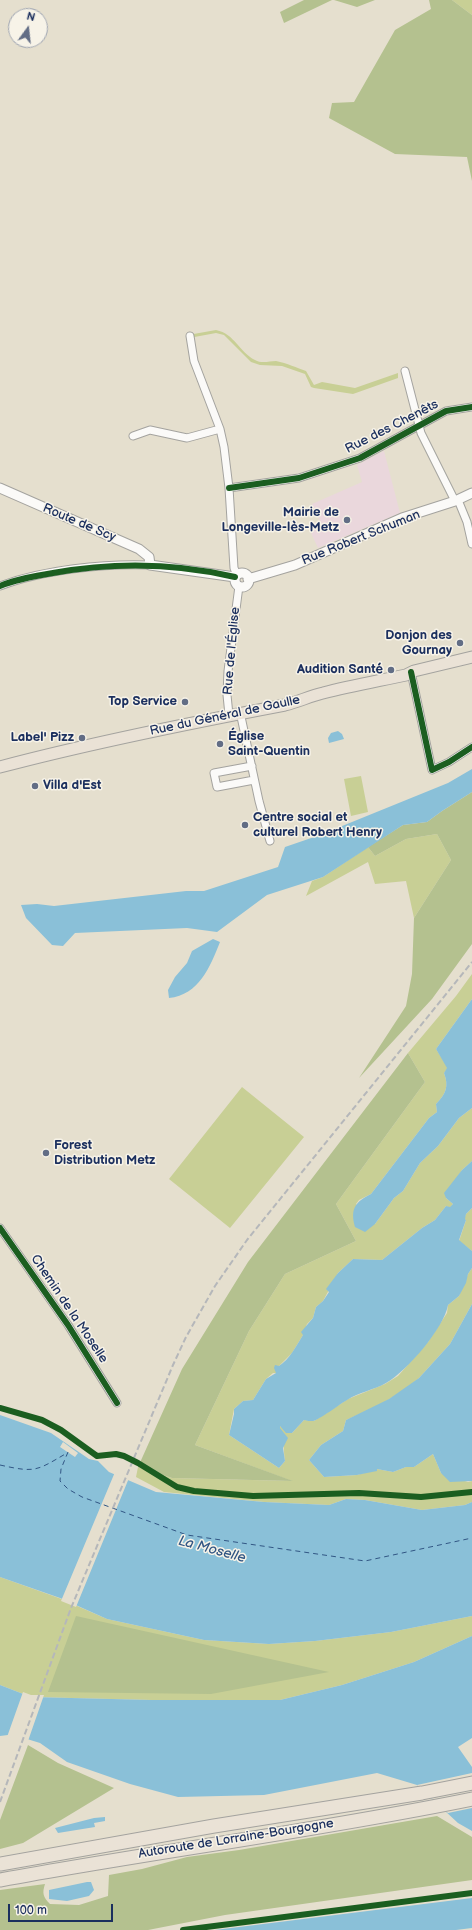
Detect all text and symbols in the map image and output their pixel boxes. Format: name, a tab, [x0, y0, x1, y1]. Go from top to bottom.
north arrow	[8, 8, 48, 48]
text: N	[25, 10, 37, 24]
street label: Rue des Chenêts	[343, 397, 441, 457]
street label: Route de Scy	[40, 501, 118, 545]
place label: Mairie de Longeville-lès-Metz	[222, 505, 339, 536]
street label: Rue Robert Schuman	[300, 507, 422, 569]
marker: Mairie de Longeville-lès-Metz	[342, 515, 352, 525]
street label: Rue de l'Église	[220, 606, 244, 696]
place label: Donjon des Gournay	[385, 628, 452, 659]
marker: Donjon des Gournay	[455, 638, 465, 648]
place label: Audition Santé	[297, 662, 383, 678]
marker: Audition Santé	[386, 665, 396, 675]
street label: Rue du Général de Gaulle	[148, 692, 302, 740]
place label: Top Service	[108, 694, 177, 710]
marker: Top Service	[180, 697, 190, 707]
place label: Église Saint-Quentin	[228, 729, 310, 760]
place label: Label' Pizz	[10, 730, 74, 746]
marker: Label' Pizz	[77, 733, 87, 743]
marker: Église Saint-Quentin	[215, 739, 225, 749]
place label: Villa d'Est	[43, 778, 101, 794]
marker: Villa d'Est	[30, 781, 40, 791]
place label: Centre social et culturel Robert Henry	[253, 810, 382, 841]
marker: Centre social et culturel Robert Henry	[240, 820, 250, 830]
place label: Forest Distribution Metz	[54, 1138, 155, 1169]
marker: Forest Distribution Metz	[41, 1148, 51, 1158]
street label: Chemin de la Moselle	[27, 1252, 111, 1366]
water label: La Moselle	[176, 1533, 248, 1567]
street label: Autoroute de Lorraine-Bourgogne	[137, 1816, 335, 1862]
scale bar	[10, 1896, 115, 1922]
text: 100 m	[15, 1903, 47, 1918]

